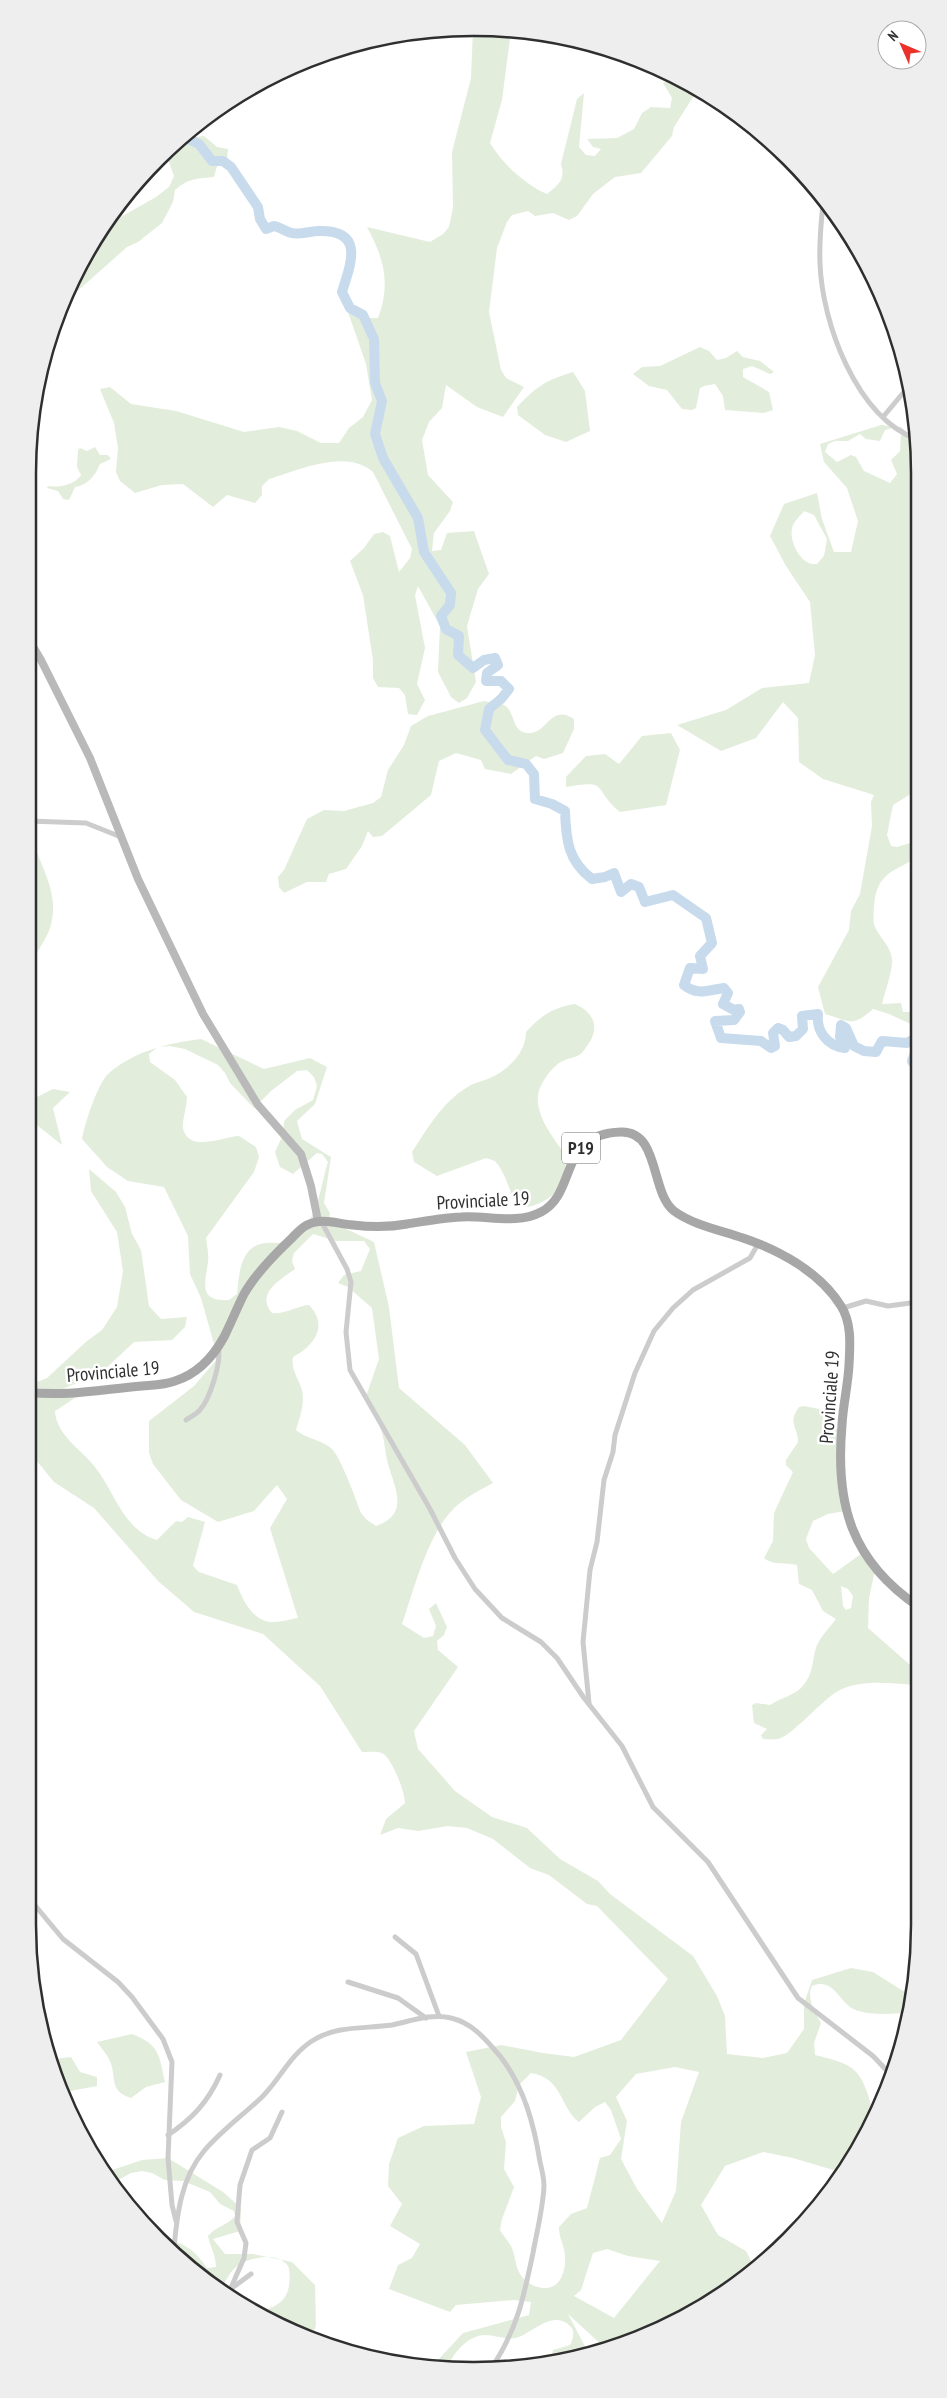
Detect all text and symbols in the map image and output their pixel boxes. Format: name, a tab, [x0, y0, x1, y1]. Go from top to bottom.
north arrow	[877, 20, 927, 70]
text: N	[884, 27, 902, 45]
road number: P19	[562, 1132, 600, 1164]
street label: Provinciale 19	[436, 1186, 530, 1214]
street label: Provinciale 19	[814, 1350, 844, 1444]
street label: Provinciale 19	[66, 1355, 160, 1387]

